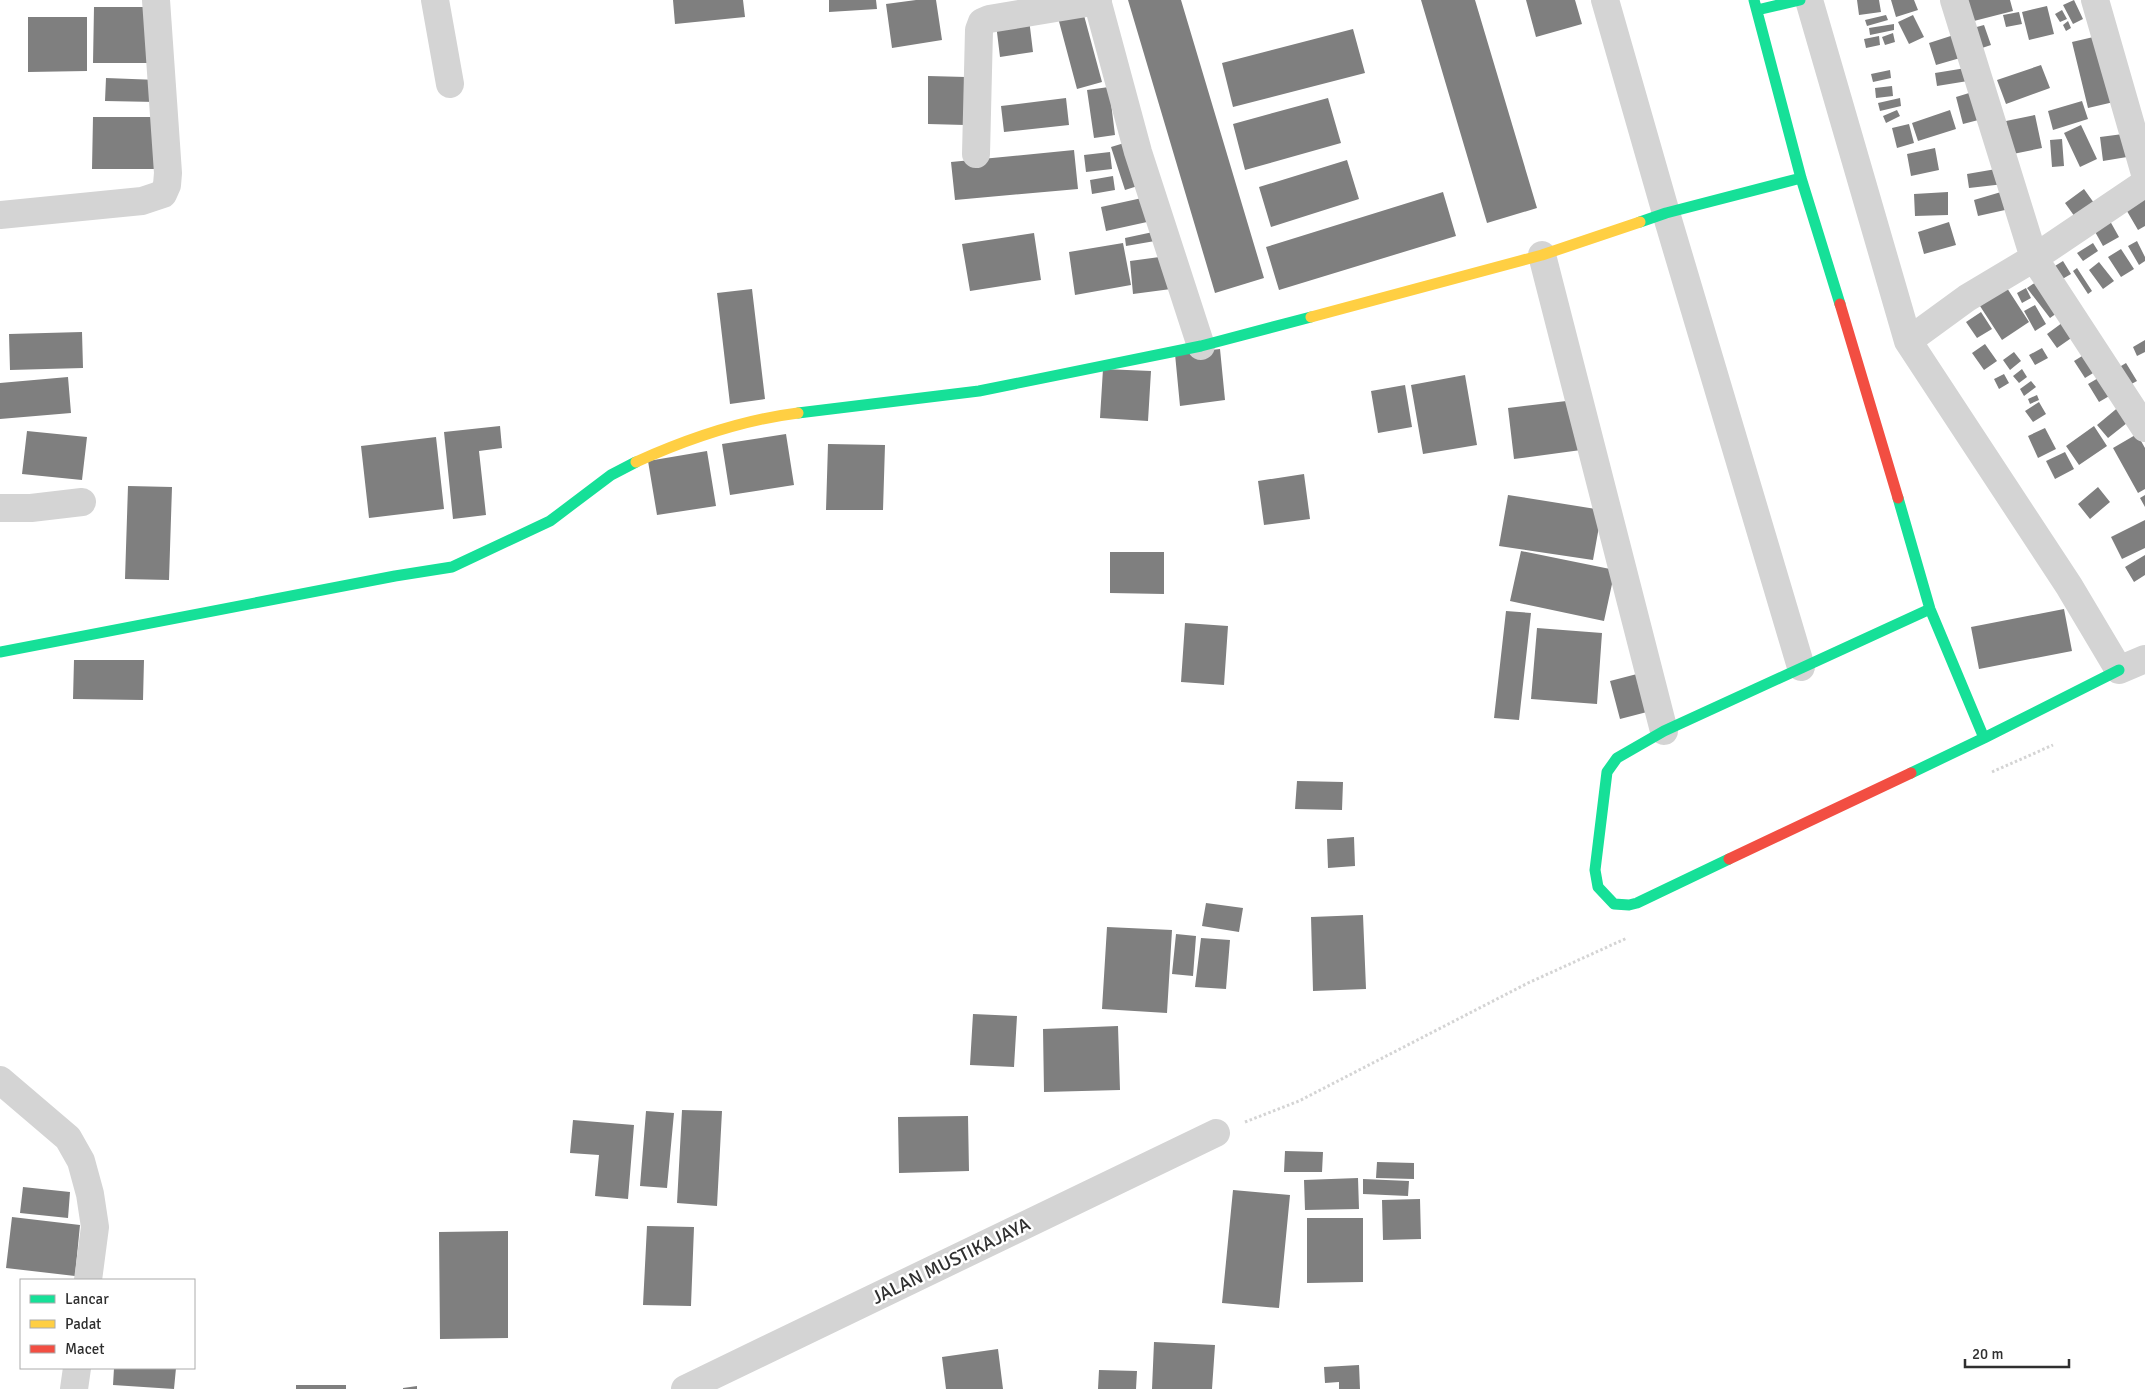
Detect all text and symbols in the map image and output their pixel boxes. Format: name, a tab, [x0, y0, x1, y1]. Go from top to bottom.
street label: JALAN MUSTIKAJAYA	[868, 1212, 1035, 1310]
legend	[20, 1279, 195, 1369]
text: Lancar	[65, 1290, 109, 1308]
text: Padat	[65, 1315, 101, 1333]
scale bar	[1965, 1336, 2069, 1368]
text: Macet	[65, 1340, 104, 1358]
text: 20 m	[1972, 1345, 2003, 1363]

